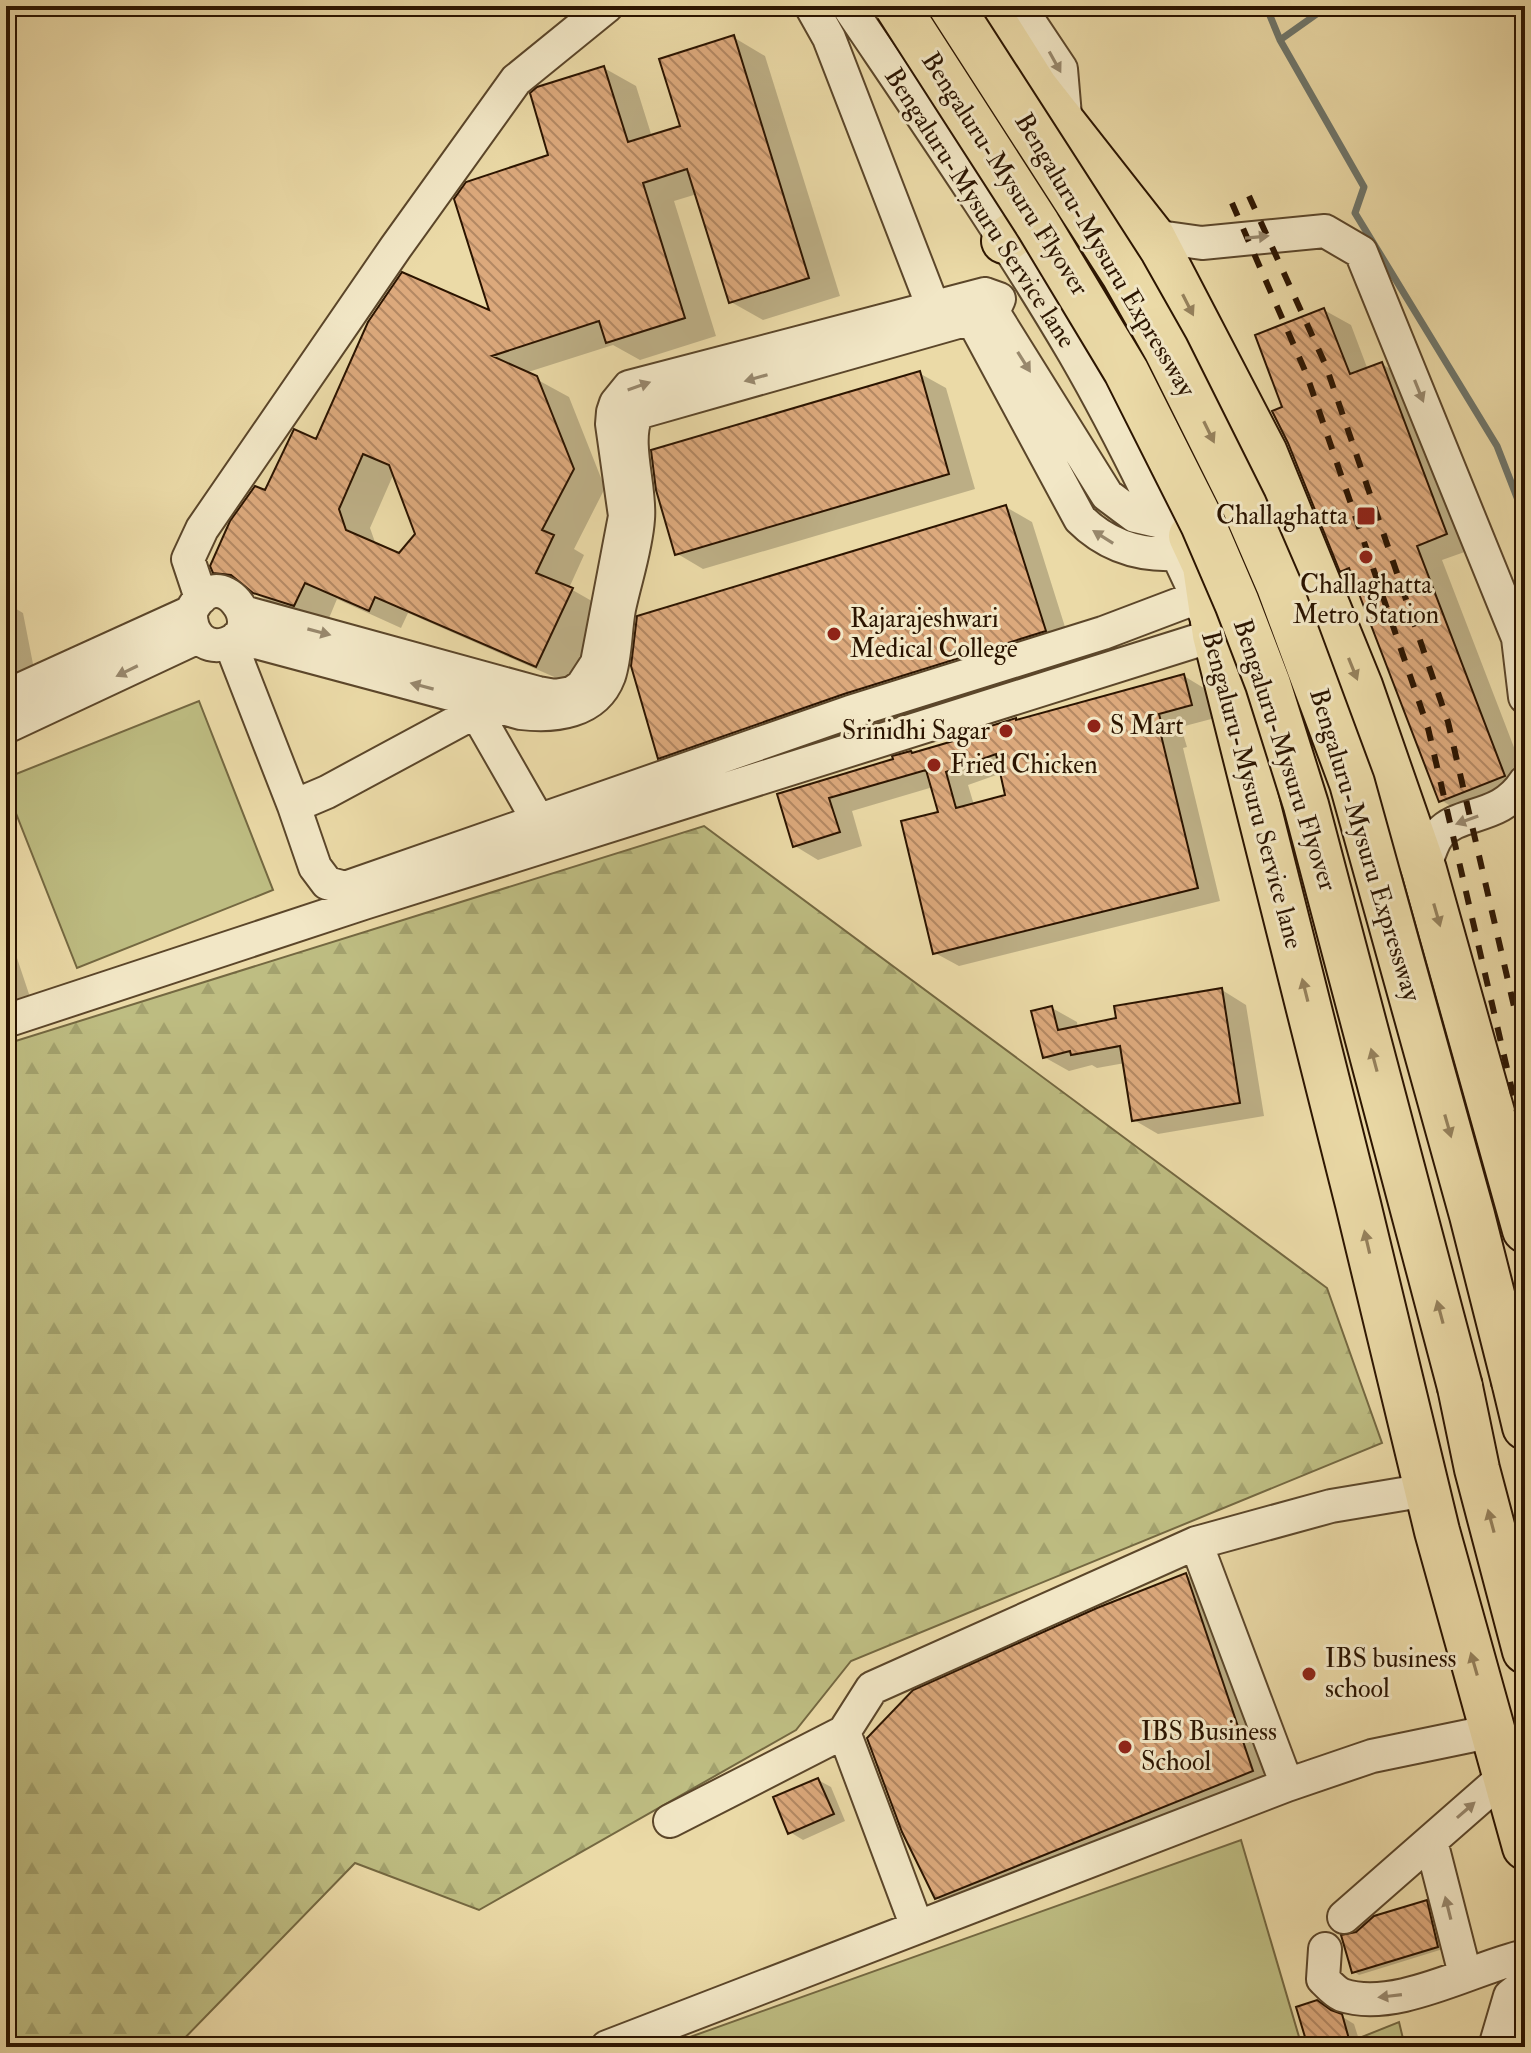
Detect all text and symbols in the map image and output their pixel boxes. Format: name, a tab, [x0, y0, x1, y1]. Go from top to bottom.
street label: Bengaluru-Mysuru Flyover	[914, 46, 1096, 302]
one-way arrow	[1047, 51, 1061, 73]
street label: Bengaluru-Mysuru Service lane	[877, 62, 1083, 354]
street label: Bengaluru-Mysuru Expressway	[1007, 107, 1203, 404]
one-way arrow	[1245, 231, 1270, 244]
one-way arrow	[1181, 294, 1194, 317]
one-way arrow	[1017, 351, 1031, 373]
one-way arrow	[744, 372, 768, 385]
one-way arrow	[1413, 379, 1426, 403]
one-way arrow	[627, 380, 651, 392]
one-way arrow	[1202, 420, 1216, 443]
place label: Challaghatta	[1216, 500, 1348, 532]
marker: Challaghatta	[1355, 505, 1377, 527]
one-way arrow	[1092, 530, 1114, 544]
marker: Challaghatta Metro Station	[1357, 548, 1375, 566]
place label: Challaghatta Metro Station	[1293, 569, 1439, 631]
place label: Rajarajeshwari Medical College	[850, 603, 1018, 665]
street label: Bengaluru-Mysuru Flyover	[1226, 615, 1344, 895]
marker: Rajarajeshwari Medical College	[825, 625, 843, 643]
one-way arrow	[306, 627, 331, 639]
street label: Bengaluru-Mysuru Service lane	[1194, 628, 1310, 953]
one-way arrow	[1347, 657, 1360, 681]
one-way arrow	[116, 664, 139, 678]
one-way arrow	[410, 679, 435, 691]
street label: Bengaluru-Mysuru Expressway	[1301, 685, 1428, 1006]
place label: S Mart	[1110, 710, 1184, 742]
place label: Srinidhi Sagar	[842, 715, 990, 747]
marker: S Mart	[1085, 717, 1103, 735]
marker: Srinidhi Sagar	[997, 722, 1015, 740]
place label: Fried Chicken	[950, 749, 1098, 781]
marker: Fried Chicken	[925, 756, 943, 774]
one-way arrow	[1455, 814, 1479, 826]
one-way arrow	[1431, 904, 1444, 928]
one-way arrow	[1298, 977, 1310, 1002]
one-way arrow	[1367, 1048, 1379, 1073]
one-way arrow	[1442, 1114, 1454, 1139]
one-way arrow	[1360, 1229, 1373, 1254]
one-way arrow	[1434, 1299, 1446, 1324]
one-way arrow	[1484, 1509, 1496, 1534]
place label: IBS business school	[1325, 1643, 1457, 1705]
one-way arrow	[1467, 1651, 1480, 1675]
marker: IBS business school	[1300, 1665, 1318, 1683]
place label: IBS Business School	[1141, 1716, 1277, 1778]
marker: IBS Business School	[1116, 1738, 1134, 1756]
one-way arrow	[1455, 1802, 1475, 1819]
one-way arrow	[1441, 1895, 1453, 1920]
one-way arrow	[1377, 1989, 1402, 2002]

